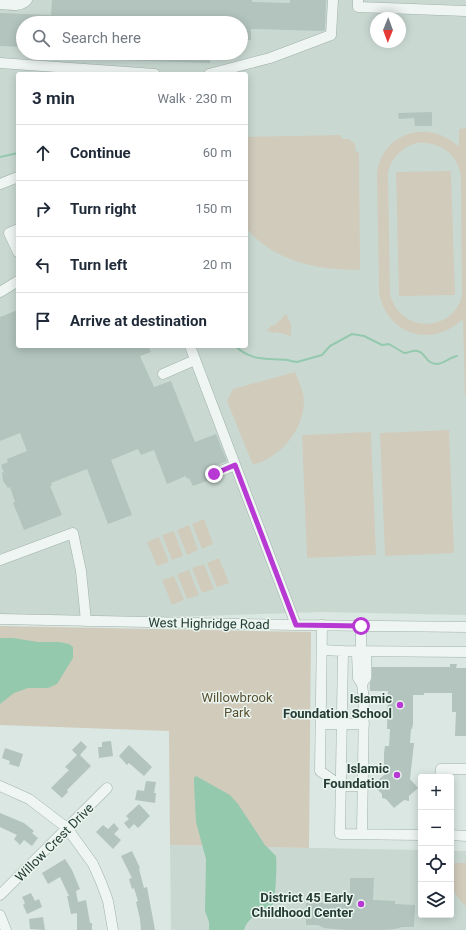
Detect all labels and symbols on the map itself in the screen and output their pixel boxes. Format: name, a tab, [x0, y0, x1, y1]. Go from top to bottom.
north arrow	[370, 12, 406, 48]
route end	[205, 465, 223, 483]
street label: West Highridge Road	[148, 615, 270, 632]
route start	[352, 617, 370, 635]
park label: Willowbrook Park	[201, 690, 273, 720]
place label: Islamic Foundation School	[283, 691, 392, 721]
marker: Islamic Foundation School	[395, 700, 405, 710]
place label: Islamic Foundation	[323, 761, 389, 791]
marker: Islamic Foundation	[392, 770, 402, 780]
street label: Willow Crest Drive	[12, 800, 97, 885]
place label: District 45 Early Childhood Center	[252, 890, 353, 920]
marker: District 45 Early Childhood Center	[356, 899, 366, 909]

